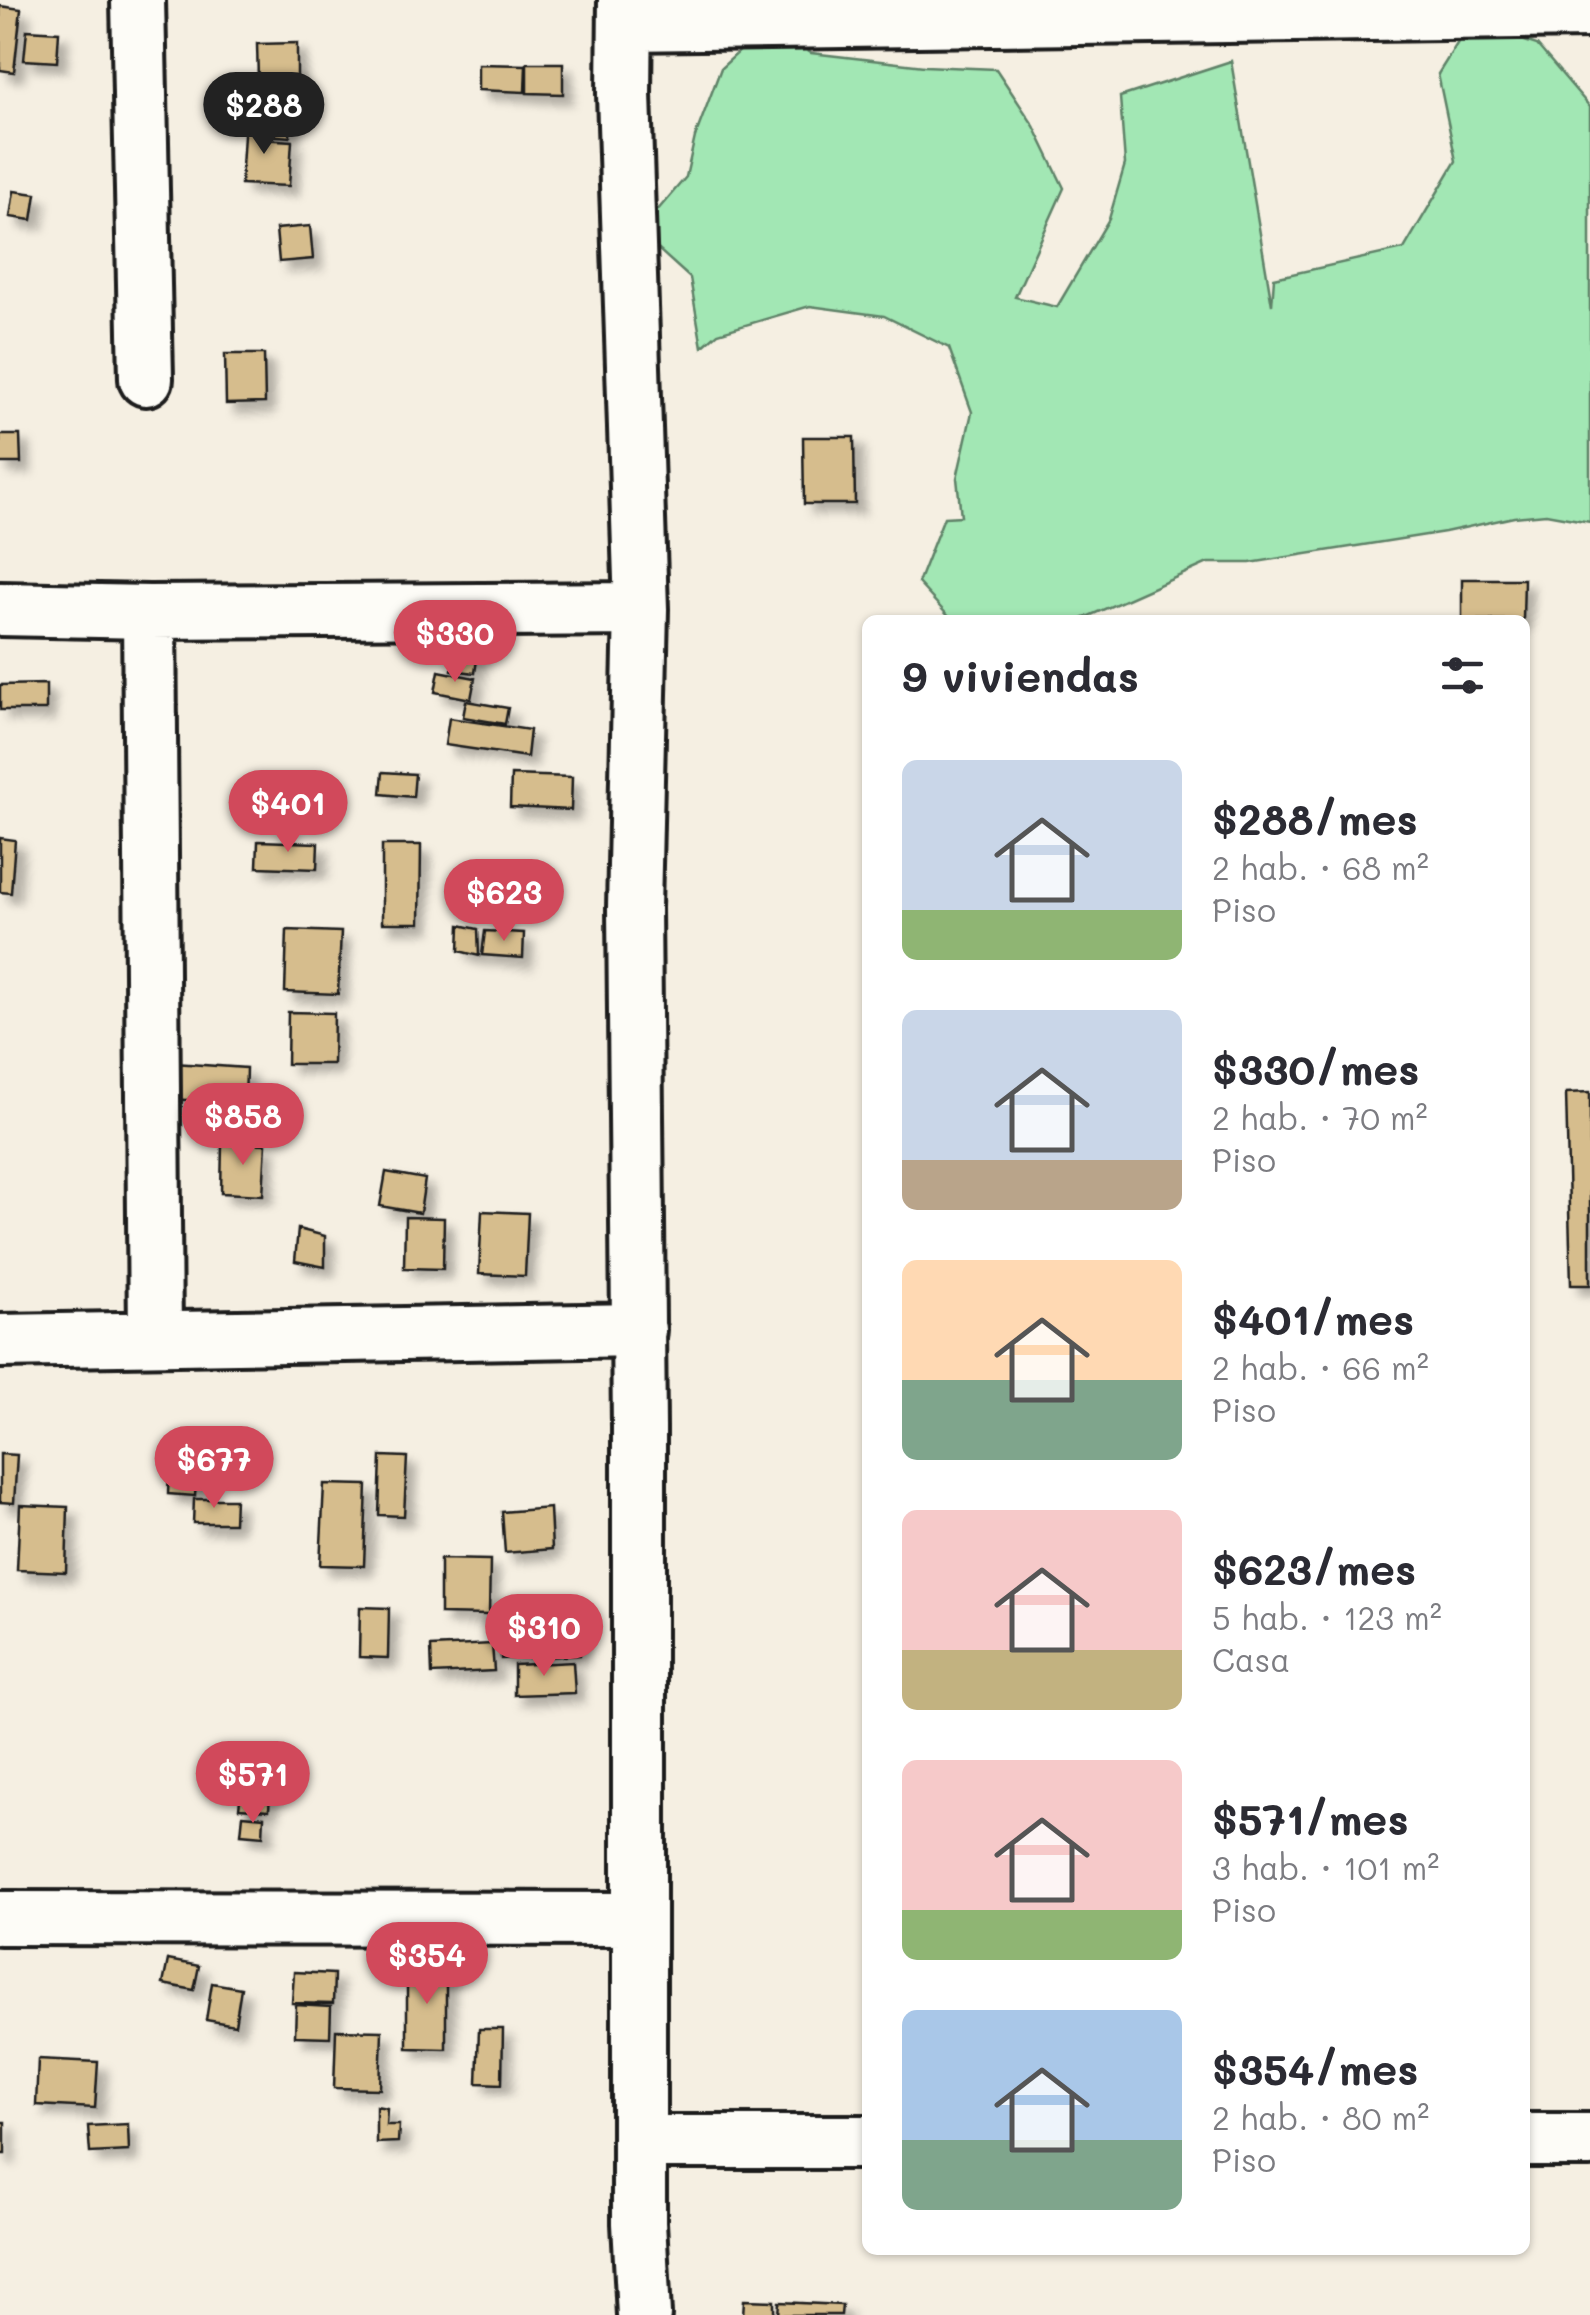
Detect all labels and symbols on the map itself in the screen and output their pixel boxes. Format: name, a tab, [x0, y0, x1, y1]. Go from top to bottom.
pin: $288	[205, 72, 323, 157]
pin: $330	[396, 600, 514, 685]
pin: $401	[229, 770, 347, 855]
pin: $623	[445, 859, 563, 944]
pin: $858	[184, 1083, 302, 1168]
pin: $677	[155, 1426, 273, 1511]
pin: $310	[485, 1594, 603, 1679]
pin: $571	[194, 1741, 312, 1826]
pin: $354	[368, 1922, 486, 2007]

